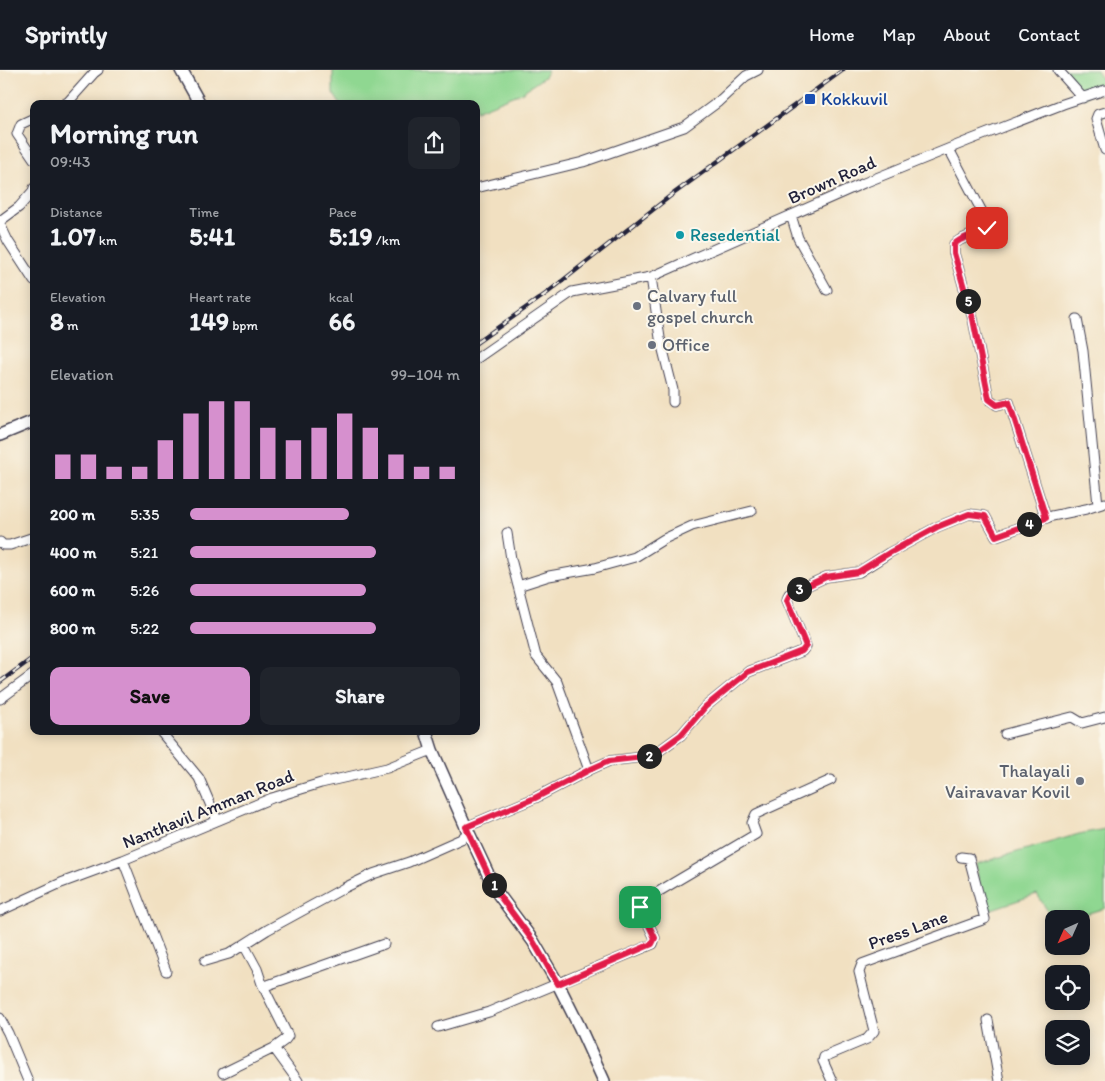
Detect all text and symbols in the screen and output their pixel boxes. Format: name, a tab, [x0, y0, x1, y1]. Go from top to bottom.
text: Sprintly	[25, 20, 107, 49]
text: Home	[809, 24, 855, 46]
text: Map	[883, 24, 916, 46]
text: About	[944, 24, 990, 46]
text: Contact	[1018, 24, 1080, 46]
place label: Kokkuvil	[821, 88, 888, 110]
marker: Kokkuvil	[803, 92, 817, 106]
text: Morning run	[50, 116, 198, 150]
button: share	[408, 117, 460, 169]
street label: Brown Road	[785, 151, 880, 209]
text: 09:43	[50, 152, 90, 171]
text: Distance	[50, 204, 102, 221]
text: Time	[189, 204, 219, 221]
text: Pace	[329, 204, 357, 221]
pin	[966, 207, 1008, 249]
icon: check	[973, 214, 1001, 242]
text: 1.07	[50, 221, 96, 251]
text: 5:41	[189, 221, 235, 251]
text: 5:19	[329, 221, 373, 251]
place label: Resedential	[690, 224, 780, 246]
marker: Resedential	[674, 229, 686, 241]
text: km	[96, 232, 117, 249]
text: /km	[373, 232, 400, 249]
place label: Calvary full gospel church	[647, 285, 754, 328]
pin: 5	[956, 288, 980, 314]
text: Elevation	[50, 289, 106, 306]
text: Heart rate	[189, 289, 251, 306]
text: kcal	[329, 289, 354, 306]
text: 5	[965, 293, 972, 310]
marker: Calvary full gospel church	[631, 300, 643, 312]
text: 8	[50, 306, 64, 336]
text: 149	[189, 306, 229, 336]
text: 66	[329, 306, 355, 336]
text: m	[64, 317, 79, 334]
text: bpm	[229, 317, 258, 334]
place label: Office	[662, 334, 710, 356]
marker: Office	[646, 339, 658, 351]
text: Elevation	[50, 365, 114, 384]
text: 99–104 m	[390, 365, 460, 384]
text: 200 m	[50, 505, 95, 524]
text: 5:35	[130, 505, 159, 524]
pin: 4	[1016, 512, 1042, 536]
text: 4	[1025, 516, 1034, 533]
text: 400 m	[50, 543, 96, 562]
text: 5:21	[130, 543, 158, 562]
pin: 3	[786, 576, 812, 602]
text: 600 m	[50, 581, 95, 600]
text: 5:26	[130, 581, 159, 600]
text: 3	[796, 581, 803, 598]
text: 800 m	[50, 619, 96, 638]
text: 5:22	[130, 619, 159, 638]
button: Save	[50, 667, 250, 725]
button: Share	[260, 667, 460, 725]
pin: 2	[636, 744, 662, 768]
text: 2	[646, 748, 653, 765]
place label: Thalayali Vairavavar Kovil	[945, 760, 1070, 803]
street label: Nanthavil Amman Road	[119, 764, 297, 853]
marker: Thalayali Vairavavar Kovil	[1074, 775, 1086, 787]
pin: 1	[482, 872, 506, 898]
text: 1	[491, 877, 498, 894]
pin	[619, 886, 661, 928]
icon: arrive	[626, 893, 654, 921]
street label: Press Lane	[865, 905, 951, 955]
north arrow	[1045, 910, 1090, 955]
map controls	[1045, 910, 1090, 1065]
button: locate	[1045, 965, 1090, 1010]
button: layers	[1045, 1020, 1090, 1065]

